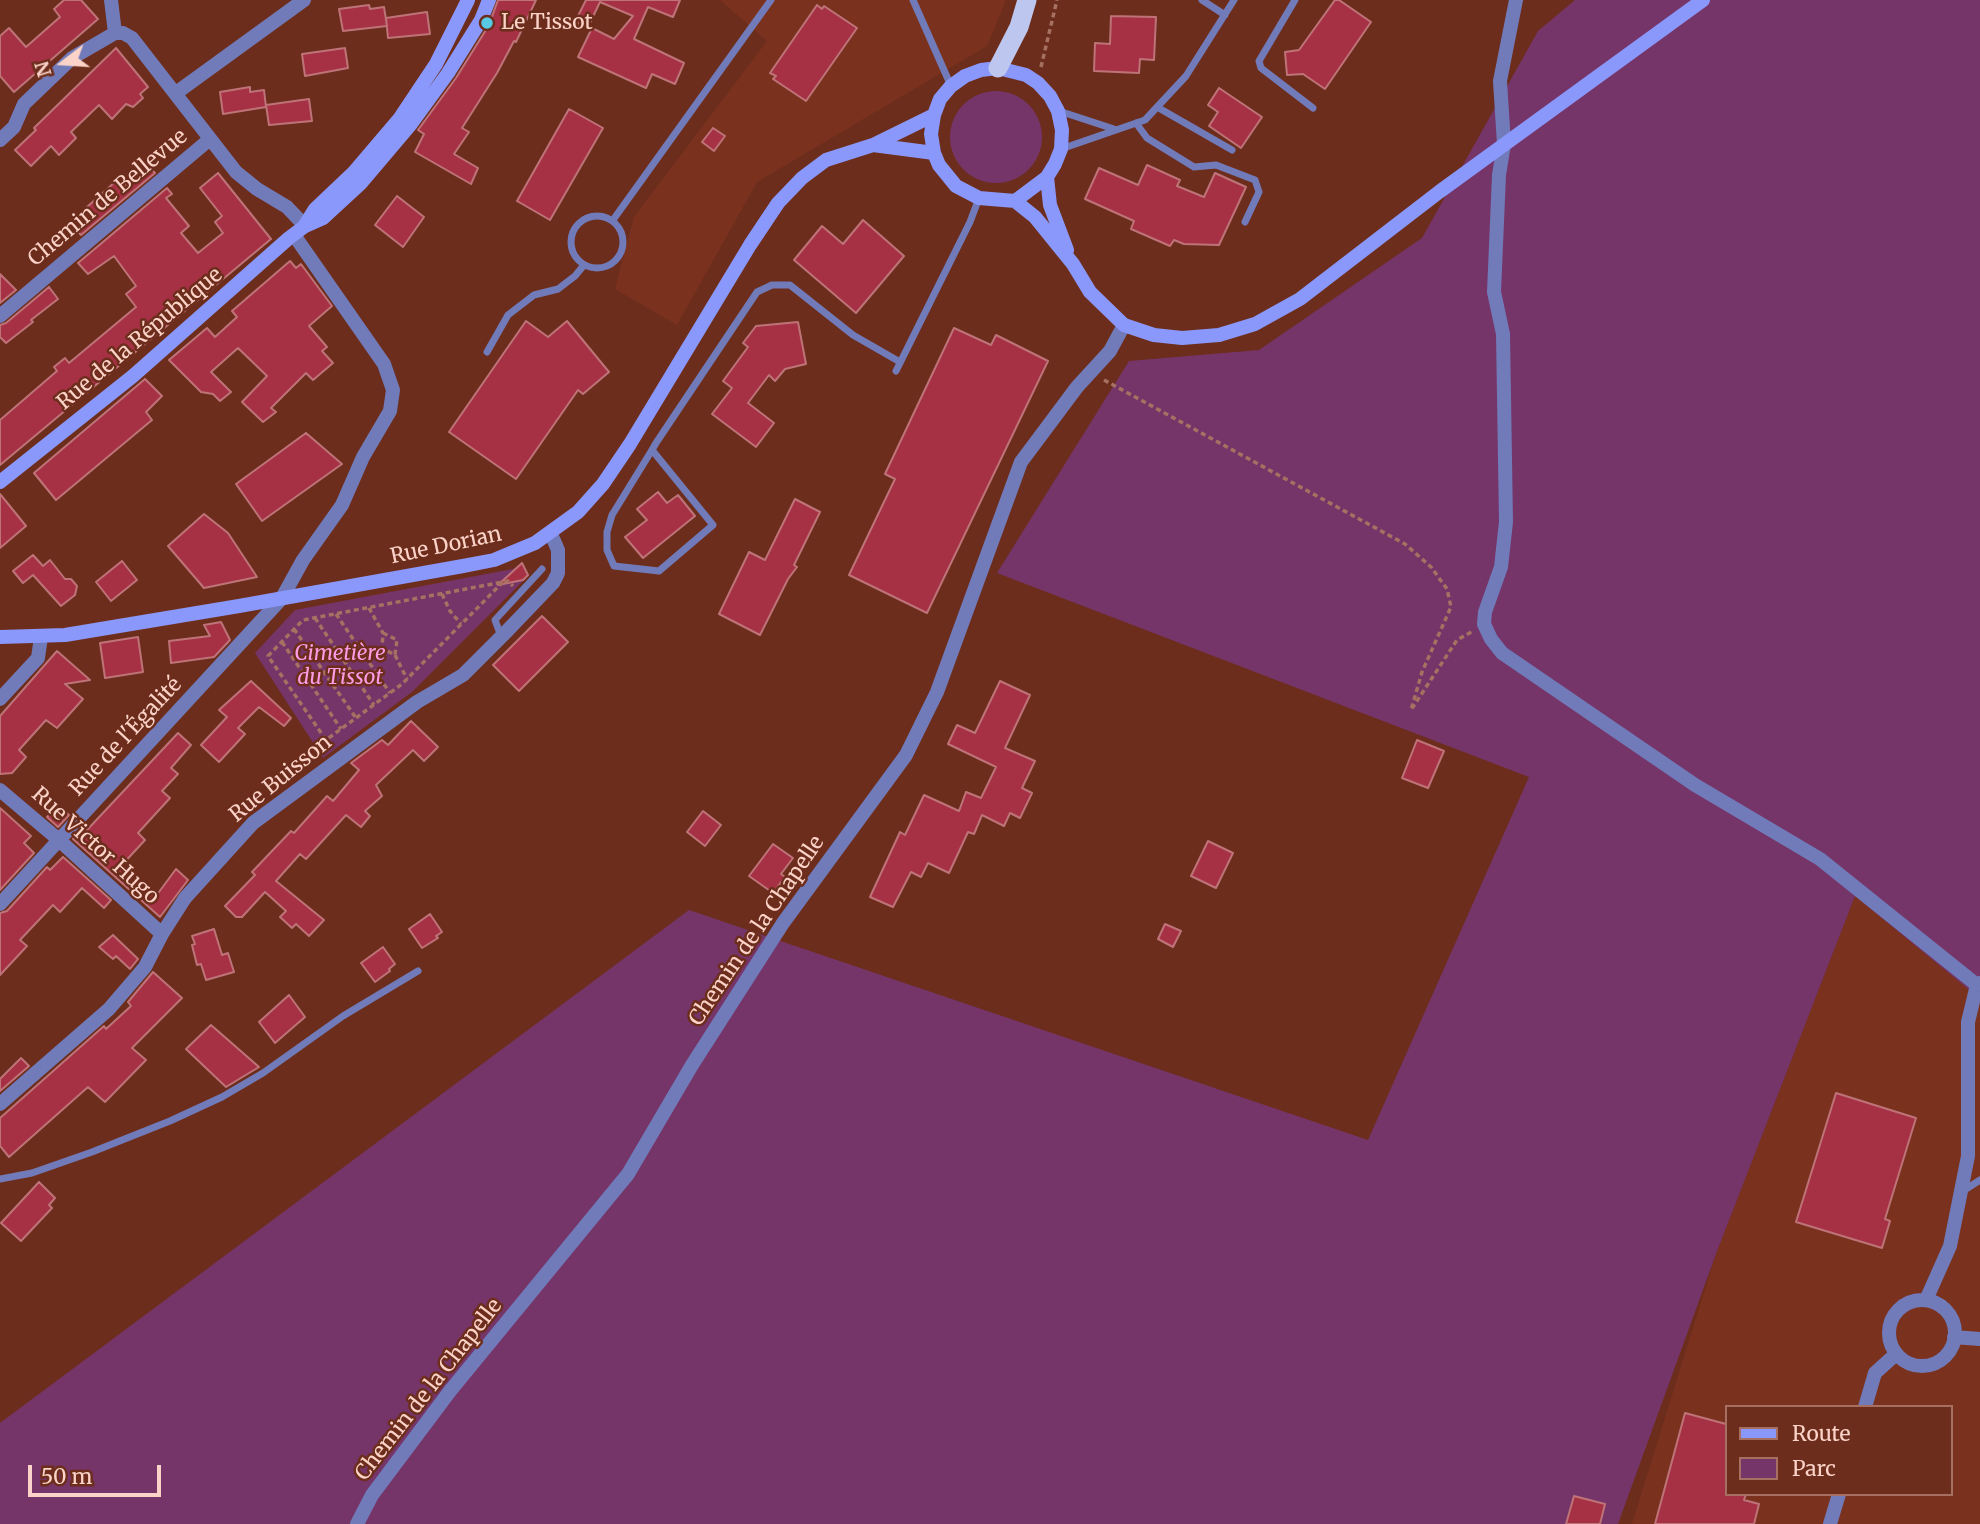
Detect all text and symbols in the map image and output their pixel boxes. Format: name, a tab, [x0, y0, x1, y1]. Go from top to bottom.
place label: Le Tissot	[501, 10, 593, 36]
marker: Le Tissot	[479, 15, 495, 31]
north arrow	[28, 28, 98, 98]
text: N	[29, 58, 57, 80]
street label: Chemin de Bellevue	[23, 124, 193, 272]
street label: Rue de la République	[52, 263, 228, 415]
street label: Rue Dorian	[388, 522, 504, 570]
park label: Cimetière du Tissot	[294, 641, 386, 691]
street label: Rue de l'Égalité	[65, 672, 187, 802]
street label: Rue Buisson	[225, 730, 337, 828]
street label: Rue Victor Hugo	[26, 782, 164, 910]
street label: Chemin de la Chapelle	[684, 831, 830, 1031]
street label: Chemin de la Chapelle	[350, 1294, 508, 1486]
legend	[1724, 1405, 1952, 1496]
text: Route	[1792, 1420, 1850, 1447]
scale bar	[32, 1450, 164, 1494]
text: Parc	[1792, 1455, 1836, 1482]
text: 50 m	[41, 1463, 92, 1490]

